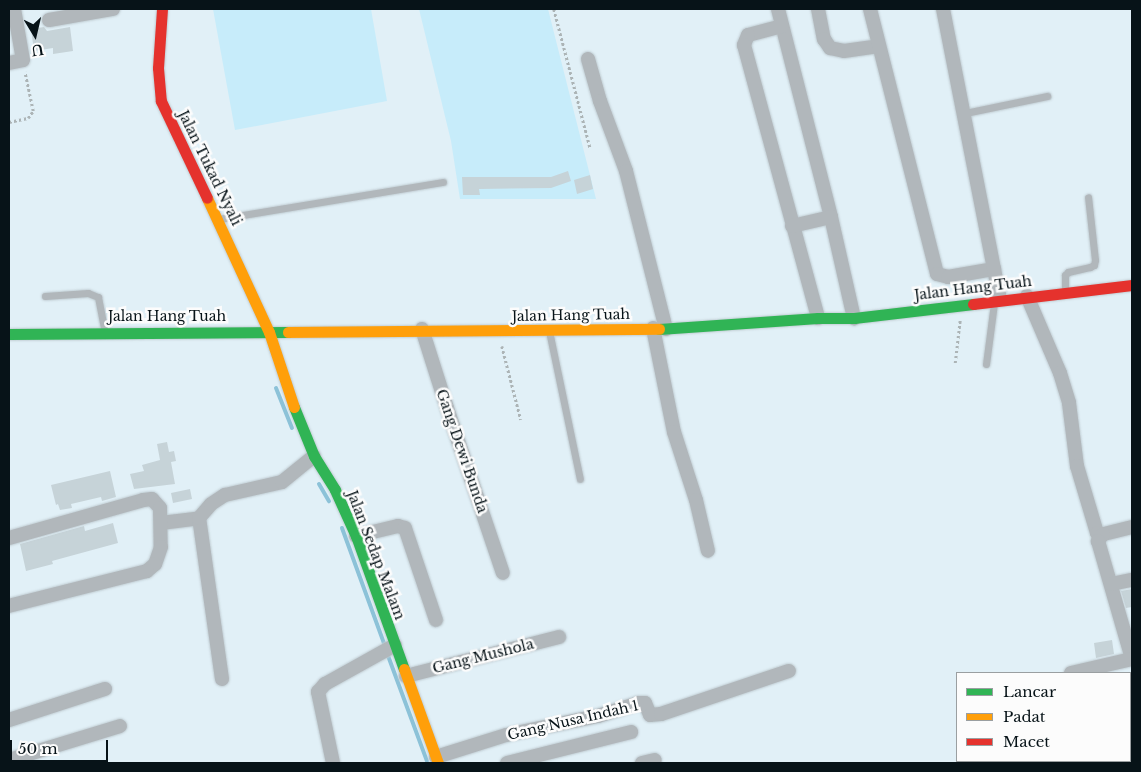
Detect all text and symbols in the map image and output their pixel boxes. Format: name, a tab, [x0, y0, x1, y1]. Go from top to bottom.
north arrow	[10, 10, 60, 60]
text: U	[30, 40, 45, 60]
street label: Jalan Tukad Nyali	[175, 107, 245, 229]
street label: Jalan Hang Tuah	[913, 272, 1033, 304]
street label: Jalan Hang Tuah	[511, 306, 631, 324]
street label: Jalan Hang Tuah	[108, 308, 226, 324]
street label: Gang Dewi Bunda	[433, 387, 491, 515]
street label: Jalan Sedap Malam	[344, 488, 408, 622]
street label: Gang Mushola	[431, 635, 535, 677]
legend	[956, 672, 1131, 762]
text: Lancar	[1003, 682, 1056, 701]
street label: Gang Nusa Indah 1	[506, 697, 640, 743]
text: Padat	[1003, 707, 1046, 726]
scale bar	[12, 730, 110, 762]
text: Macet	[1003, 732, 1050, 751]
text: 50 m	[18, 739, 58, 758]

